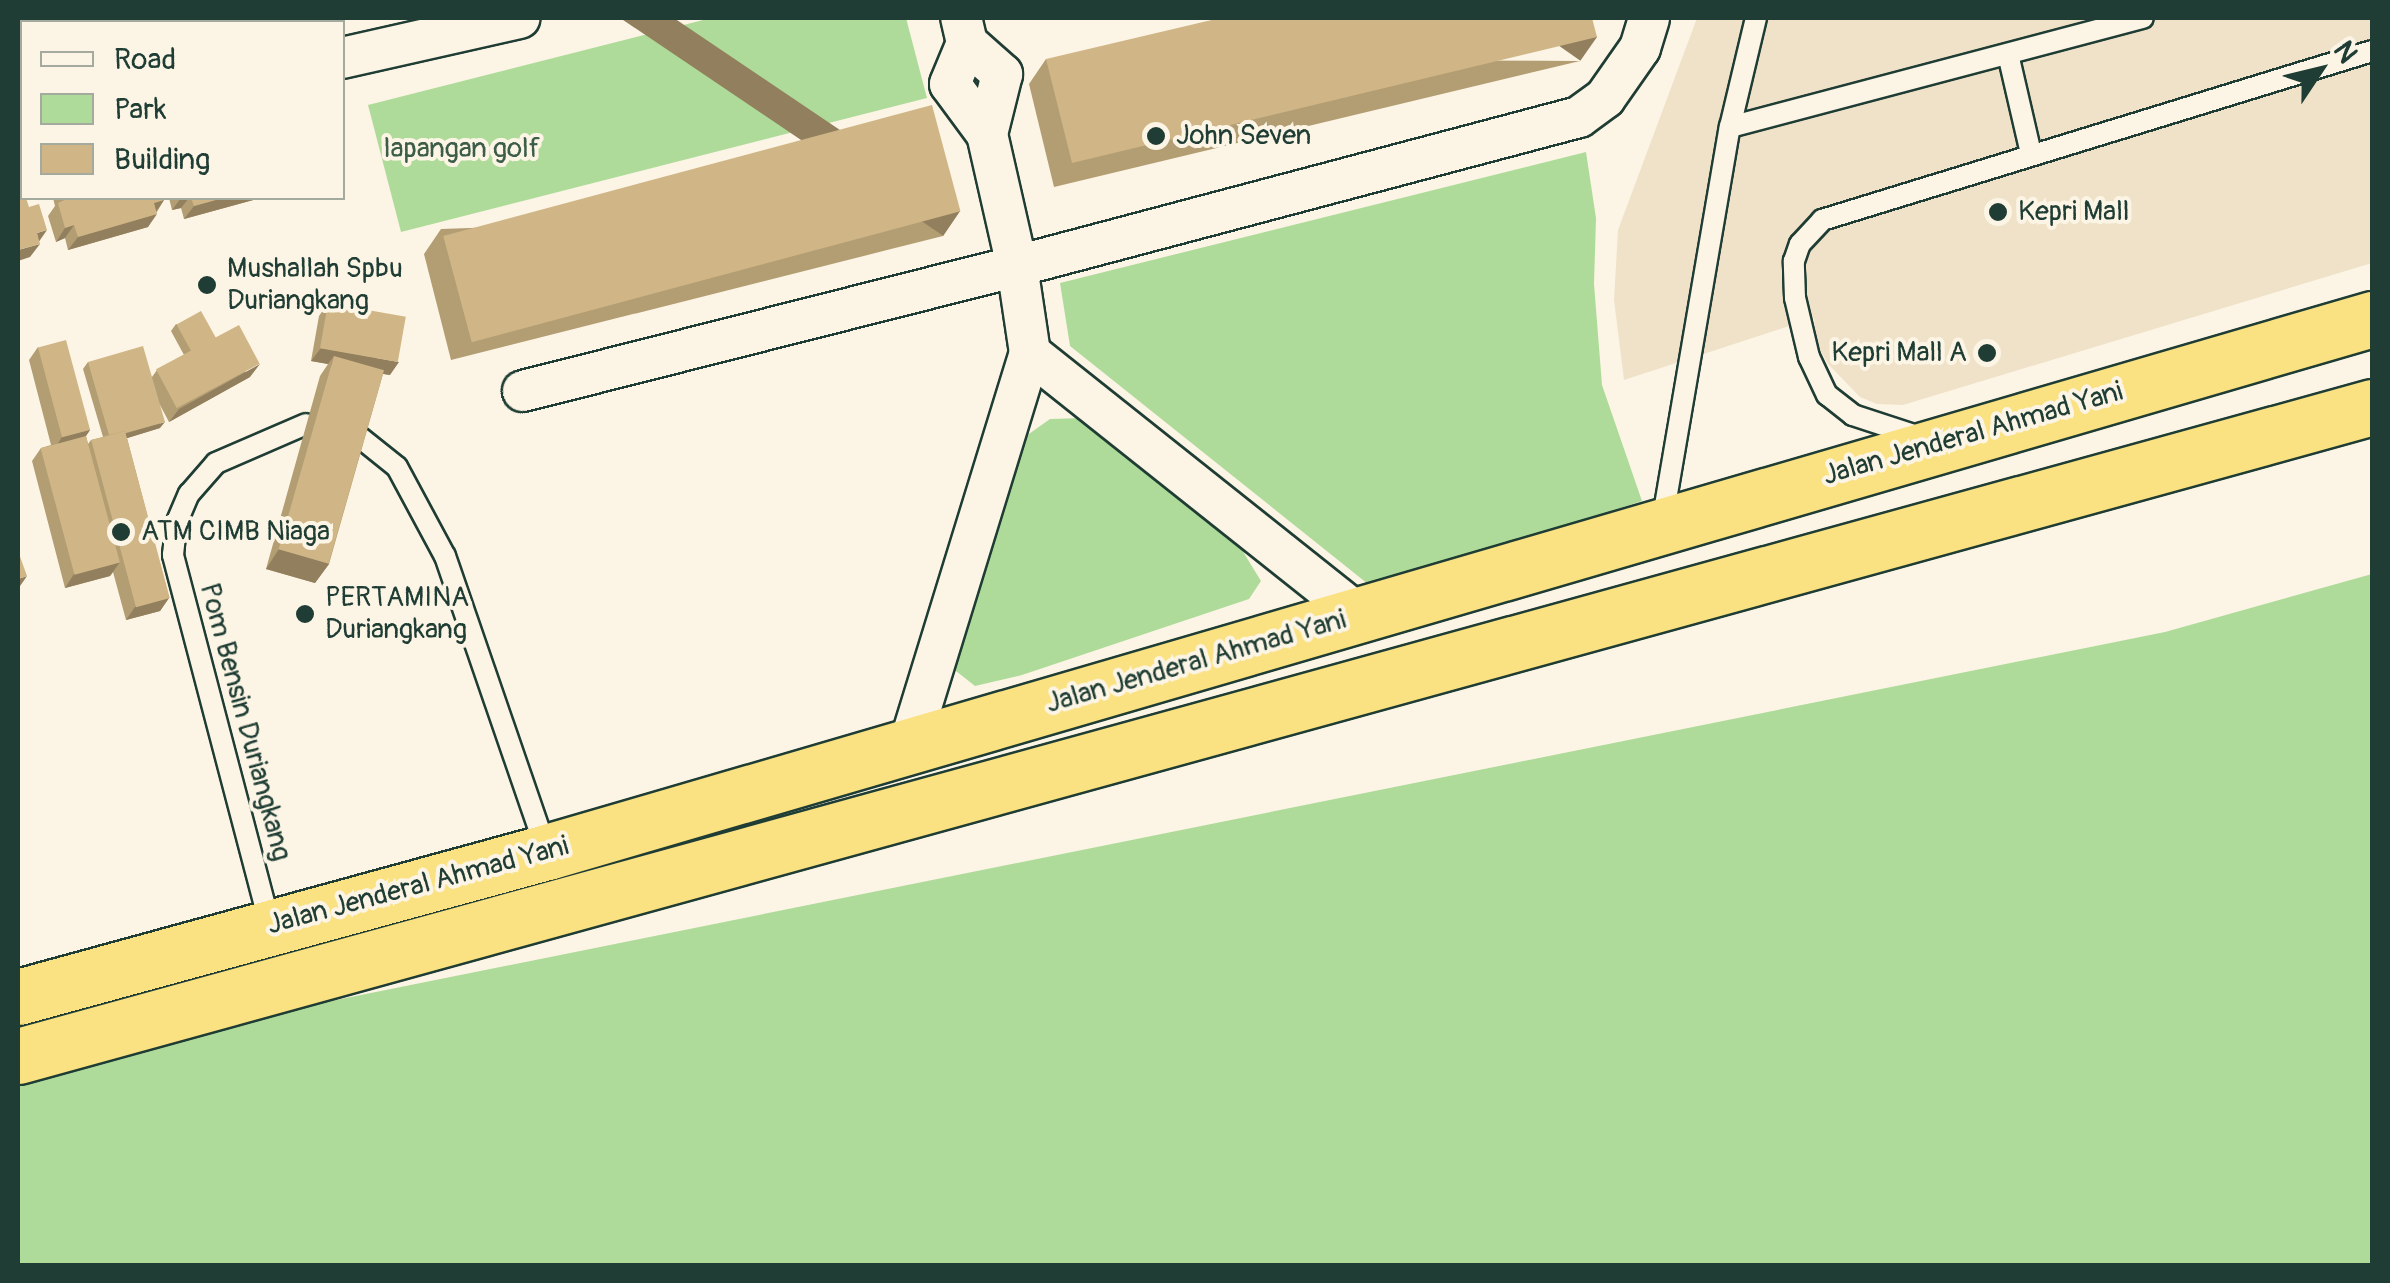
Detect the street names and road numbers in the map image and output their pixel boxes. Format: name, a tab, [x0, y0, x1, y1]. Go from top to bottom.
street label: Jalan Jenderal Ahmad Yani	[1819, 375, 2127, 493]
street label: Pom Bensin Duriangkang	[192, 579, 298, 865]
street label: Jalan Jenderal Ahmad Yani	[1042, 603, 1350, 721]
street label: Jalan Jenderal Ahmad Yani	[264, 830, 572, 942]

